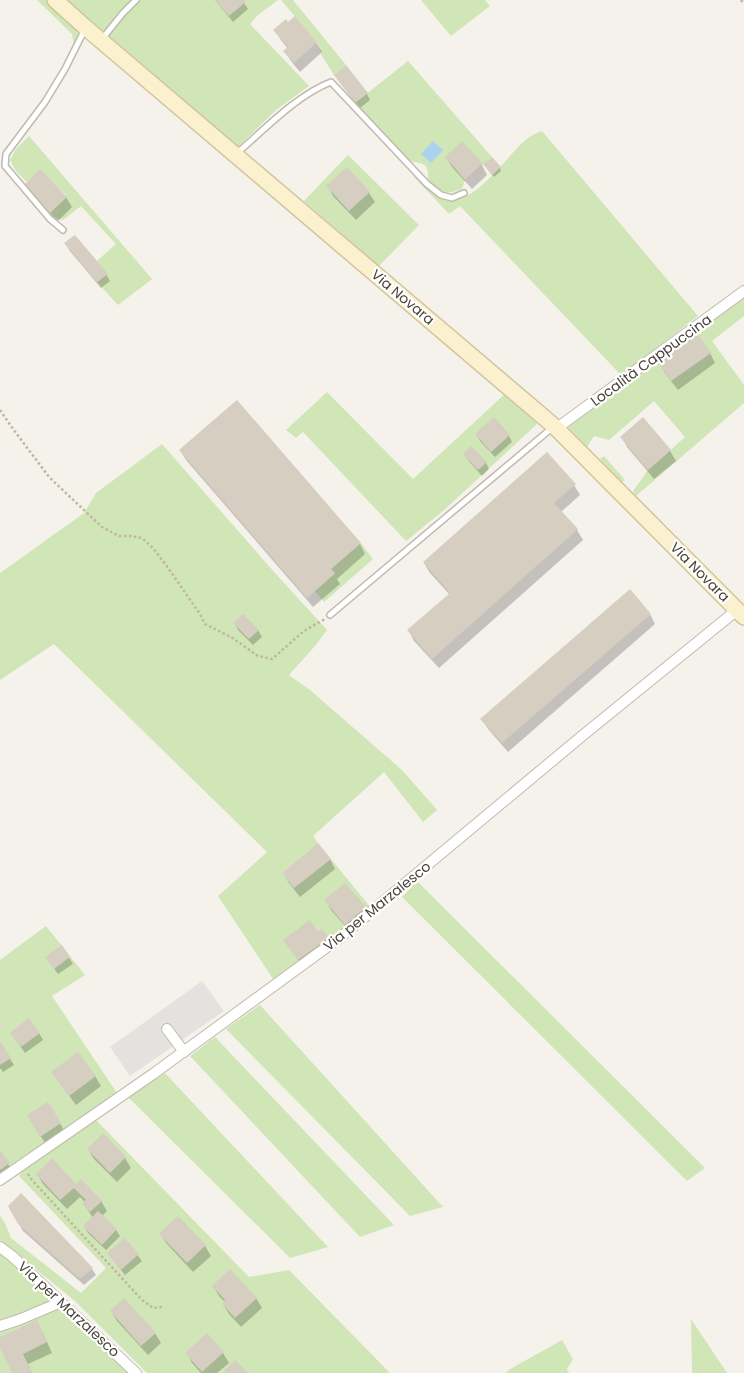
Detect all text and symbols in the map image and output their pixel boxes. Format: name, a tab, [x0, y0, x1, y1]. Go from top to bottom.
street label: Via Novara	[367, 265, 439, 329]
street label: Località Cappuccina	[586, 309, 716, 411]
street label: Via Novara	[666, 538, 734, 606]
street label: Via per Marzalesco	[319, 856, 435, 956]
street label: Via per Marzalesco	[14, 1256, 124, 1362]

